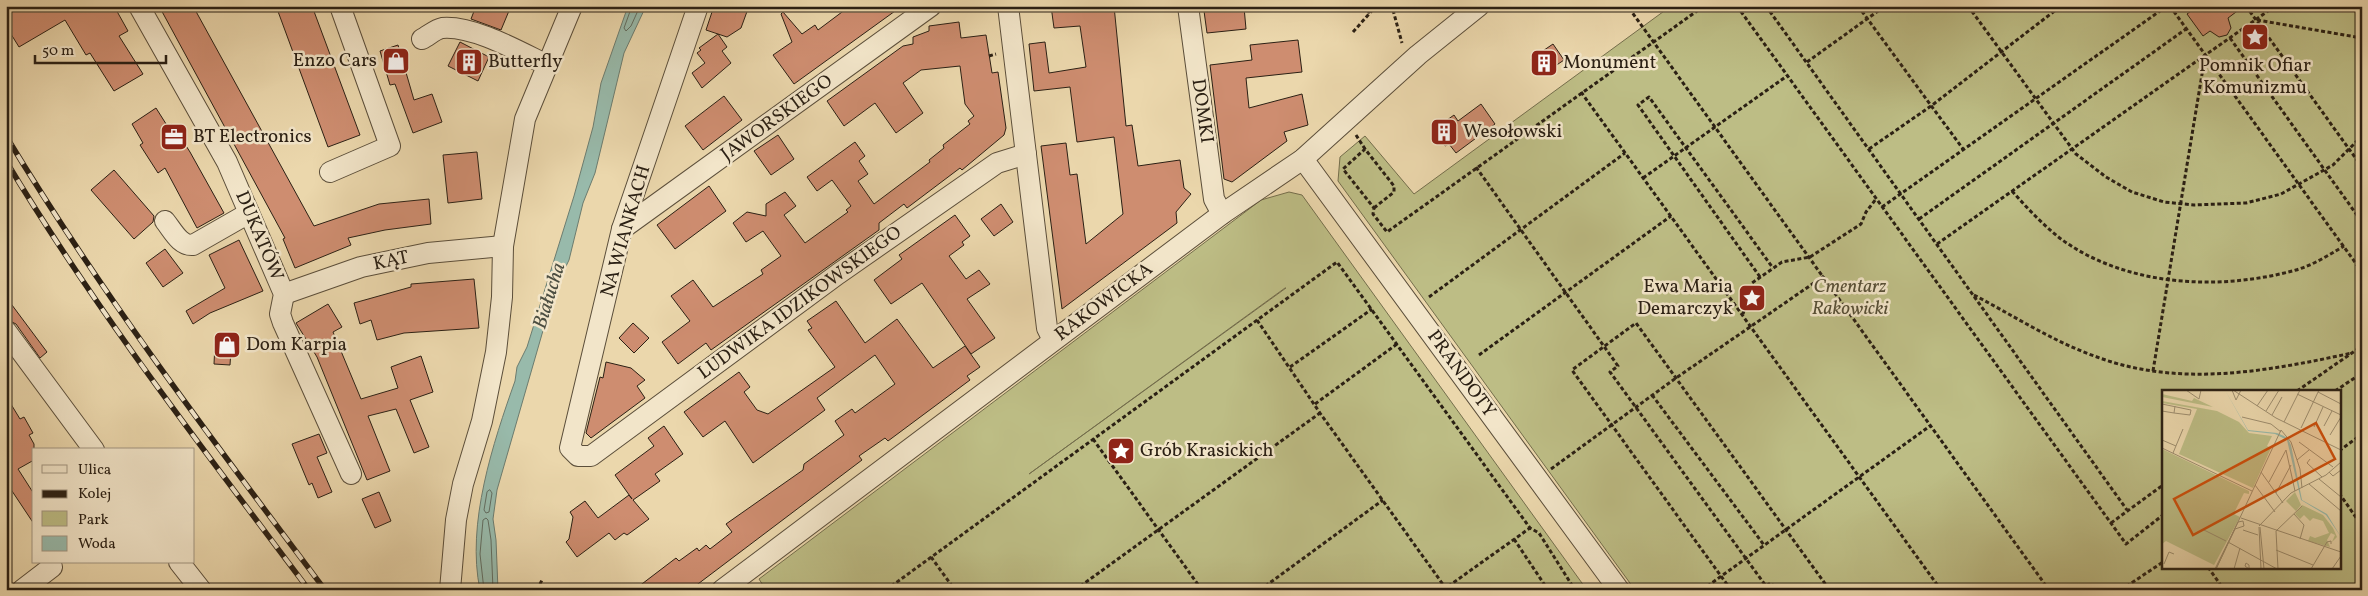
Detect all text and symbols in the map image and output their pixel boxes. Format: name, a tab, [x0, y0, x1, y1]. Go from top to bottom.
place icon: Pomnik Ofiar Komunizmu	[2240, 22, 2270, 52]
scale bar	[35, 32, 166, 64]
text: 50 m	[42, 41, 74, 62]
shop icon: Enzo Cars	[381, 46, 411, 76]
building icon: Butterfly	[454, 47, 484, 77]
place label: Enzo Cars	[293, 48, 377, 74]
building icon: Monument	[1529, 48, 1559, 78]
place label: Butterfly	[488, 49, 563, 75]
place label: Monument	[1563, 50, 1657, 76]
place label: Pomnik Ofiar Komunizmu	[2199, 53, 2311, 101]
street label: JAWORSKIEGO	[716, 68, 838, 167]
street label: DOMKI	[1185, 77, 1219, 145]
building icon: Wesołowski	[1429, 117, 1459, 147]
place label: Wesołowski	[1463, 119, 1562, 145]
office icon: BT Electronics	[159, 122, 189, 152]
place label: BT Electronics	[193, 124, 312, 150]
street label: NA WIANKACH	[595, 162, 657, 300]
street label: DUKATÓW	[228, 187, 290, 285]
street label: LUDWIKA IDZIKOWSKIEGO	[693, 220, 907, 386]
street label: KĄT	[371, 245, 411, 277]
street label: RAKOWICKA	[1050, 256, 1158, 348]
water label: Białucha	[527, 259, 573, 333]
place label: Ewa Maria Demarczyk	[1637, 274, 1733, 322]
park label: Cmentarz Rakowicki	[1812, 274, 1889, 322]
place icon: Ewa Maria Demarczyk	[1737, 283, 1767, 313]
street label: PRANDOTY	[1420, 325, 1502, 423]
shop icon: Dom Karpia	[212, 330, 242, 360]
place label: Dom Karpia	[246, 332, 347, 358]
inset map	[2162, 390, 2340, 568]
place icon: Grób Krasickich	[1106, 436, 1136, 466]
place label: Grób Krasickich	[1140, 438, 1274, 464]
legend	[32, 448, 195, 564]
text: Ulica	[78, 460, 111, 481]
text: Kolej	[78, 484, 111, 505]
text: Park	[78, 510, 109, 531]
text: Woda	[78, 534, 116, 555]

